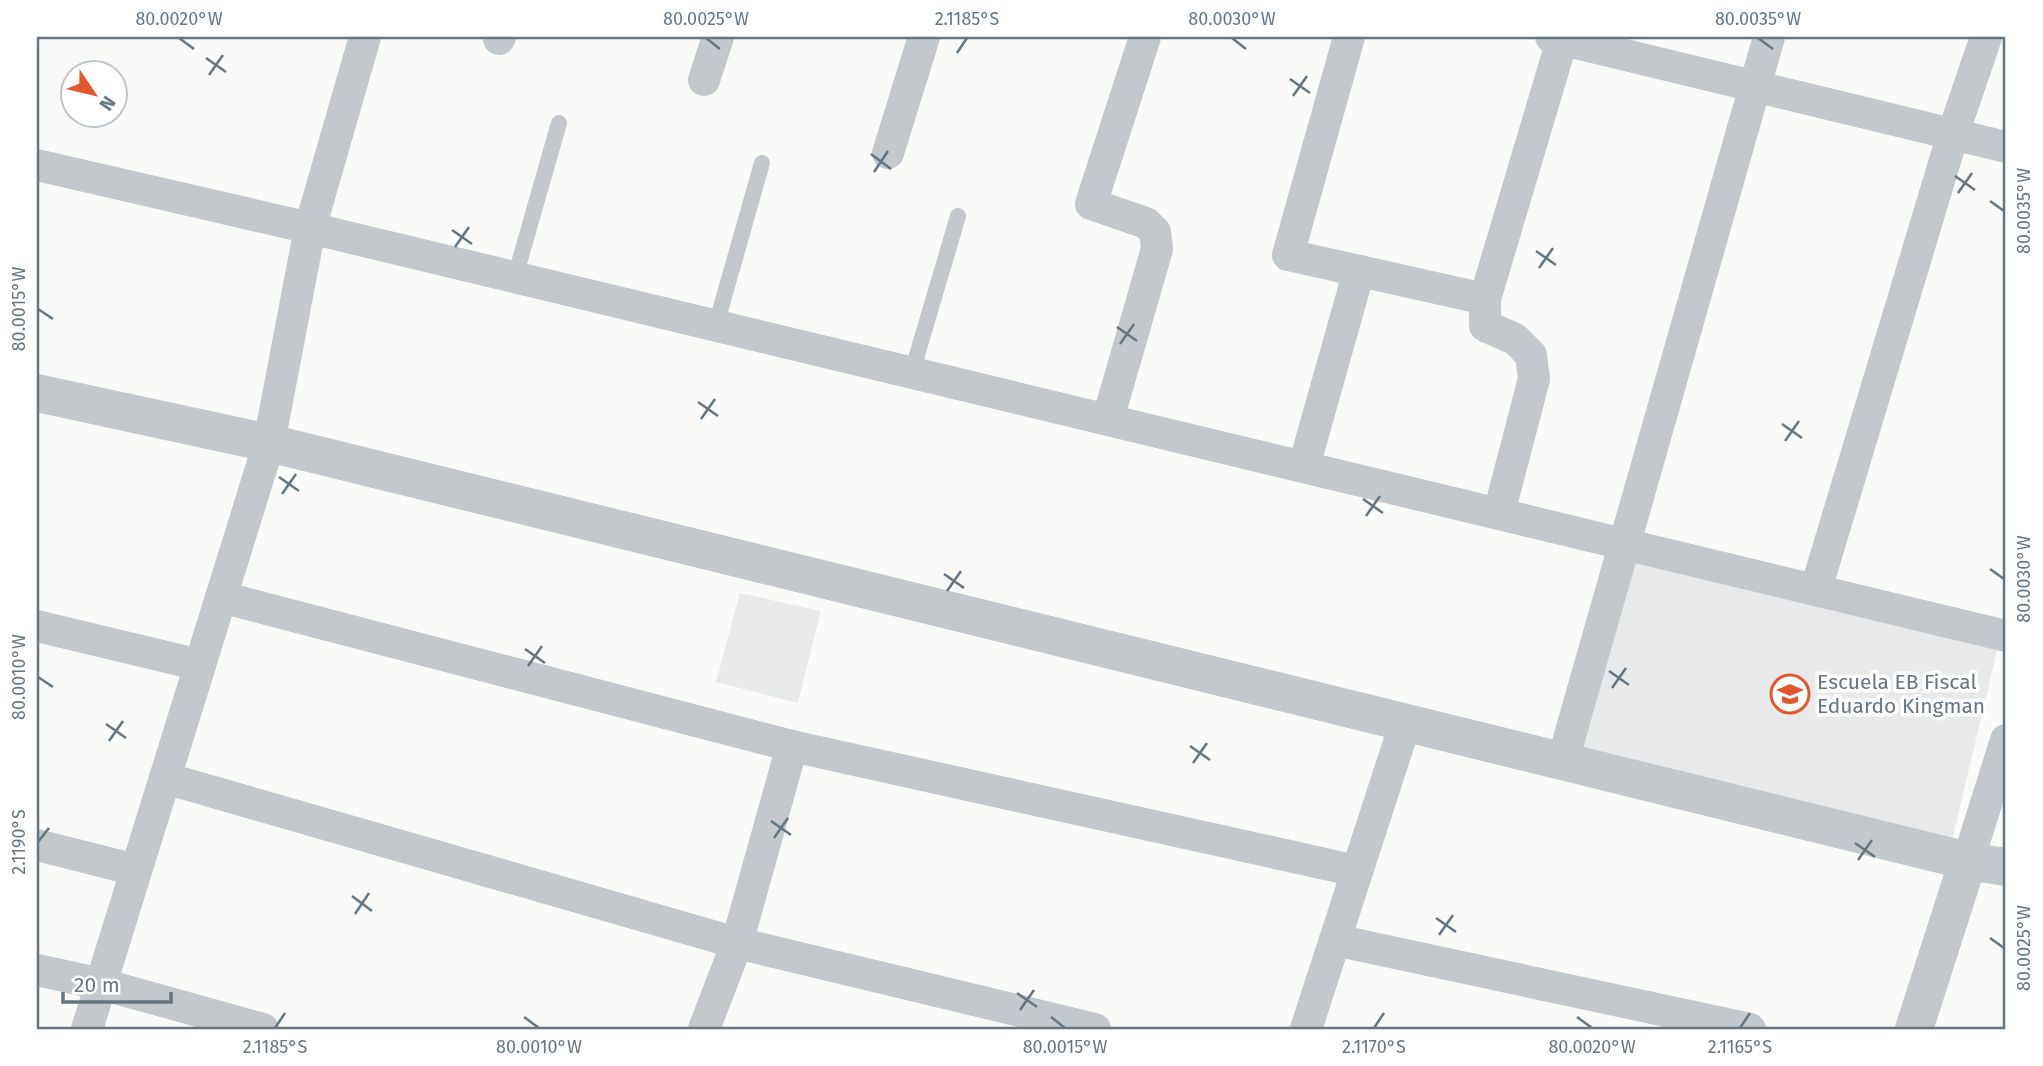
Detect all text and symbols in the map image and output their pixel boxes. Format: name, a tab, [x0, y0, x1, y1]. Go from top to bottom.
text: 80.0020°W	[135, 8, 223, 30]
text: 80.0025°W	[663, 8, 749, 30]
text: 2.1185°S	[935, 8, 1000, 30]
text: 80.0030°W	[1188, 8, 1276, 30]
text: 80.0035°W	[1715, 8, 1801, 30]
north arrow	[60, 60, 130, 130]
text: N	[94, 92, 121, 115]
text: 80.0035°W	[2013, 168, 2035, 254]
text: 80.0015°W	[8, 267, 30, 351]
text: 80.0030°W	[2013, 535, 2035, 623]
text: 80.0010°W	[8, 634, 30, 720]
place label: Escuela EB Fiscal Eduardo Kingman	[1817, 669, 1985, 719]
school or university icon: Escuela EB Fiscal Eduardo Kingman	[1769, 673, 1811, 715]
text: 2.1190°S	[8, 809, 30, 875]
text: 80.0025°W	[2013, 905, 2035, 991]
scale bar	[63, 961, 172, 1005]
text: 20 m	[74, 972, 120, 998]
text: 2.1185°S	[243, 1036, 308, 1058]
text: 80.0010°W	[496, 1036, 582, 1058]
text: 80.0015°W	[1023, 1036, 1107, 1058]
text: 2.1170°S	[1342, 1036, 1406, 1058]
text: 80.0020°W	[1548, 1036, 1636, 1058]
text: 2.1165°S	[1708, 1036, 1772, 1058]

